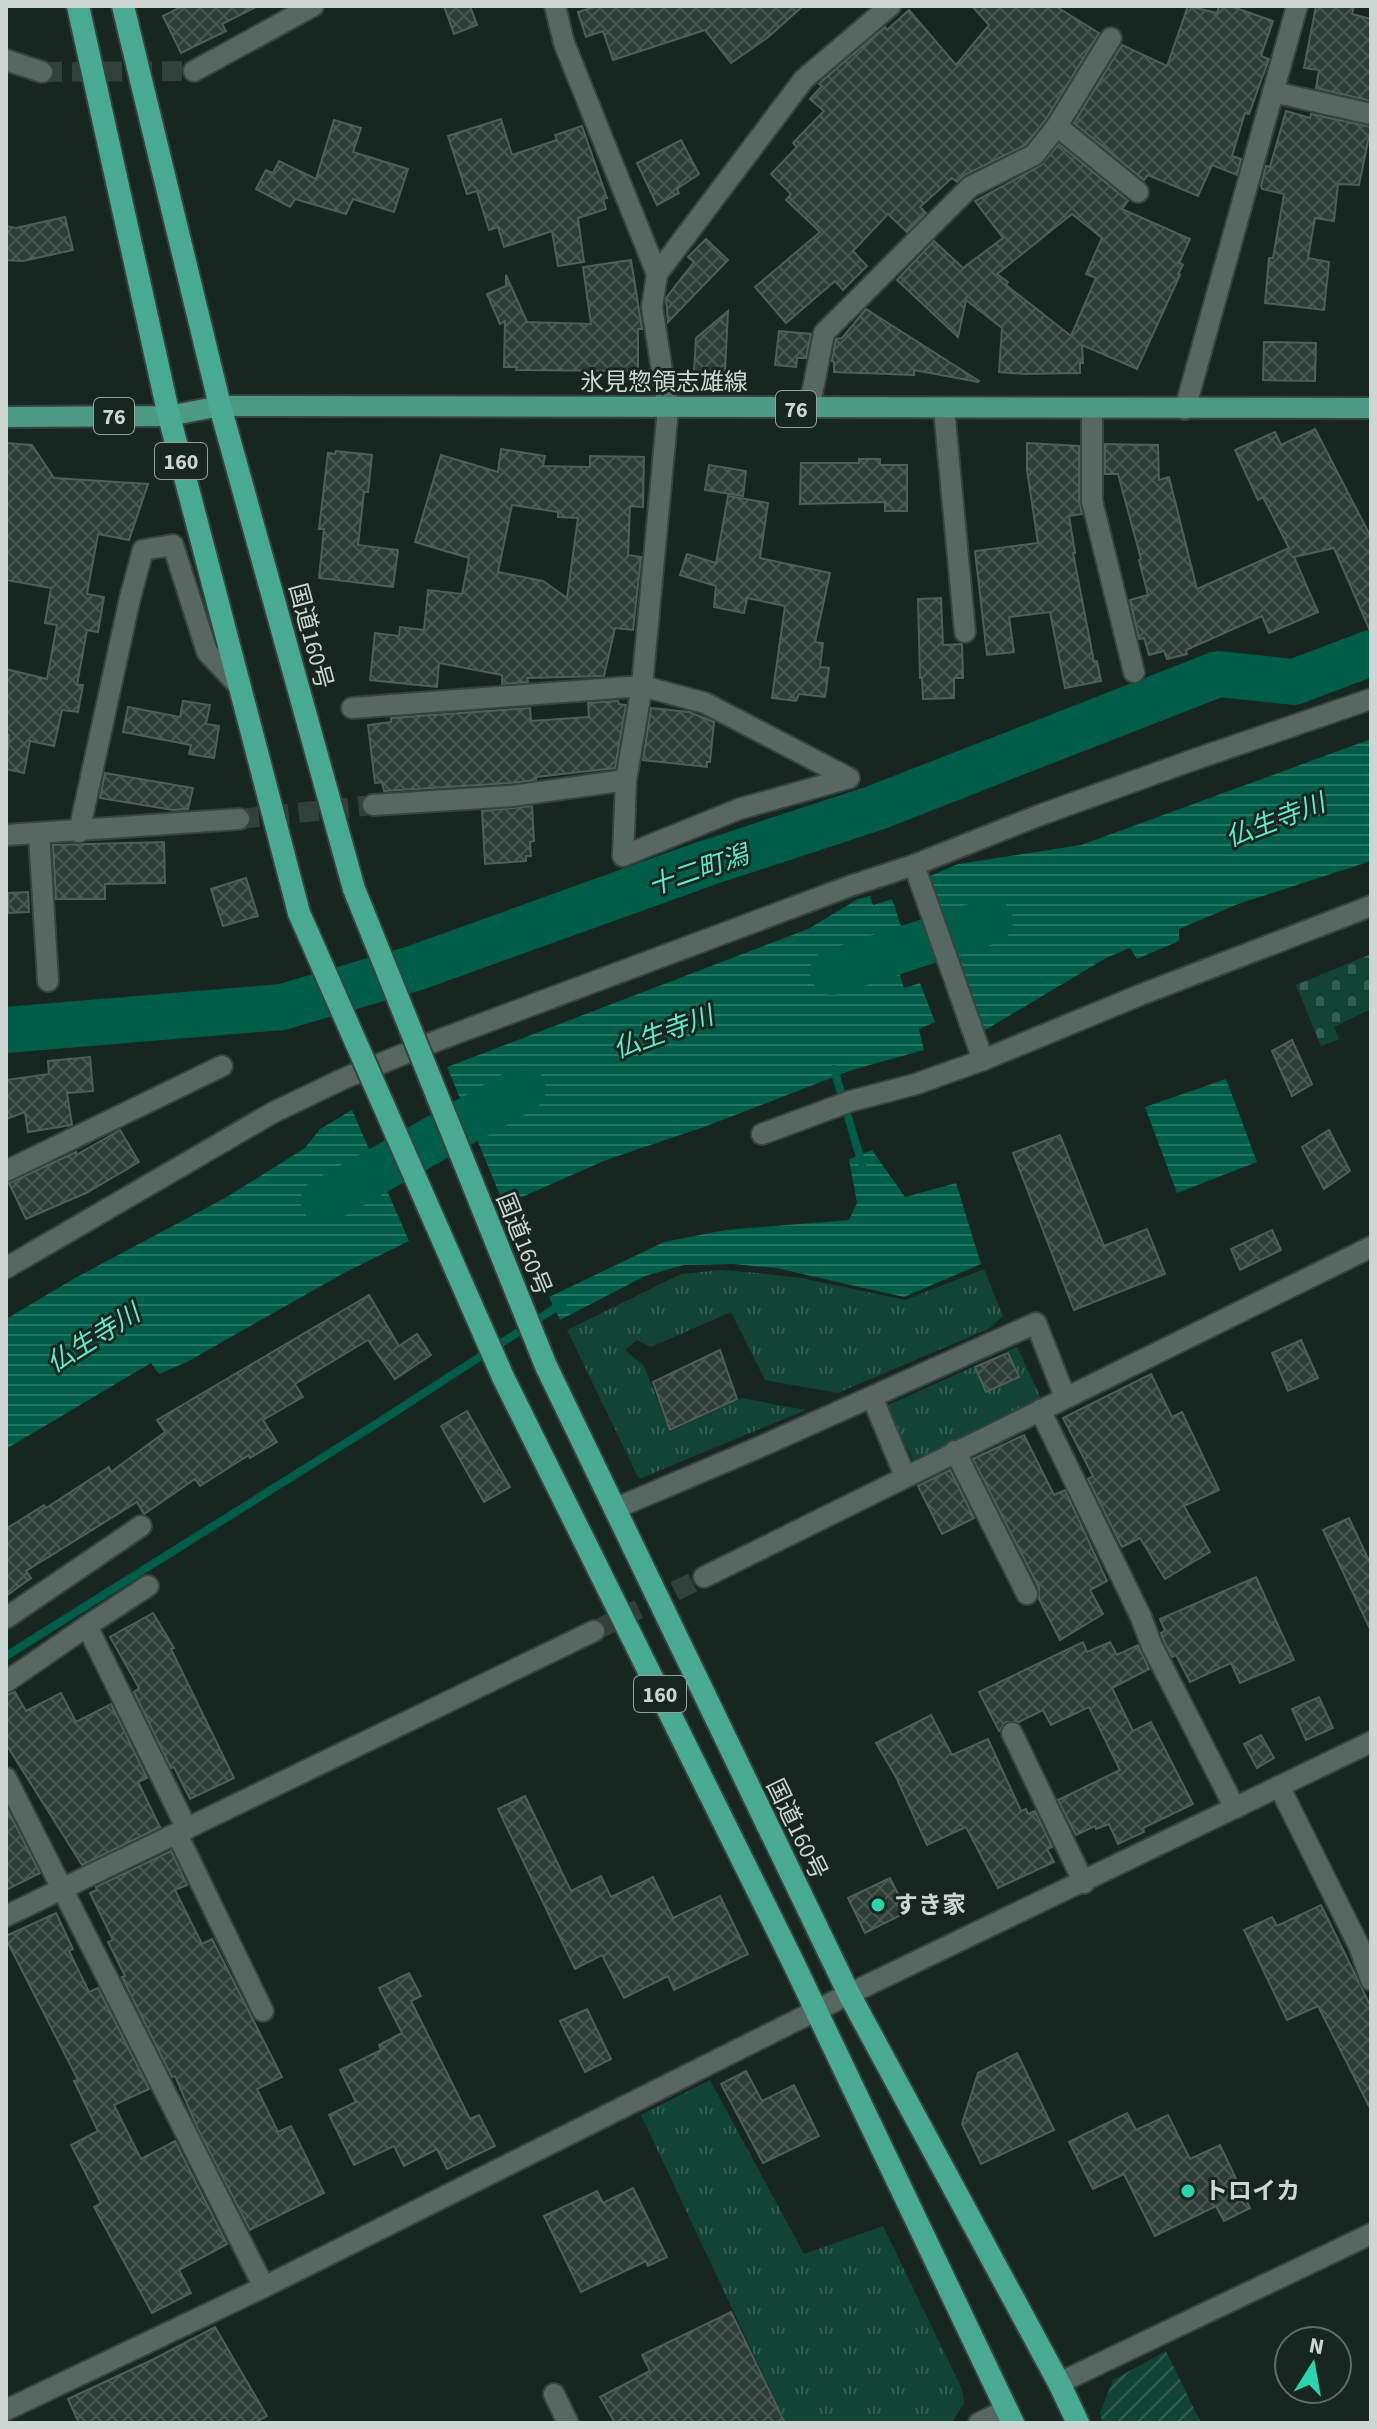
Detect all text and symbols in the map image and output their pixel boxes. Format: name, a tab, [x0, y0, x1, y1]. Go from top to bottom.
street label: 氷見惣領志雄線	[580, 365, 748, 400]
road number: 76	[776, 391, 816, 427]
road number: 76	[94, 398, 134, 434]
road number: 160	[155, 443, 207, 479]
street label: 国道160号	[280, 580, 341, 693]
water label: 仏生寺川	[1220, 783, 1333, 856]
water label: 十二町潟	[643, 835, 756, 905]
water label: 仏生寺川	[608, 996, 721, 1068]
street label: 国道160号	[487, 1188, 560, 1301]
water label: 仏生寺川	[39, 1294, 150, 1382]
road number: 160	[634, 1676, 686, 1712]
street label: 国道160号	[757, 1773, 836, 1885]
place label: すき家	[894, 1888, 966, 1923]
marker: すき家	[869, 1896, 887, 1914]
place label: トロイカ	[1204, 2174, 1300, 2209]
marker: トロイカ	[1179, 2182, 1197, 2200]
north arrow	[1273, 2325, 1353, 2405]
text: N	[1306, 2329, 1327, 2363]

